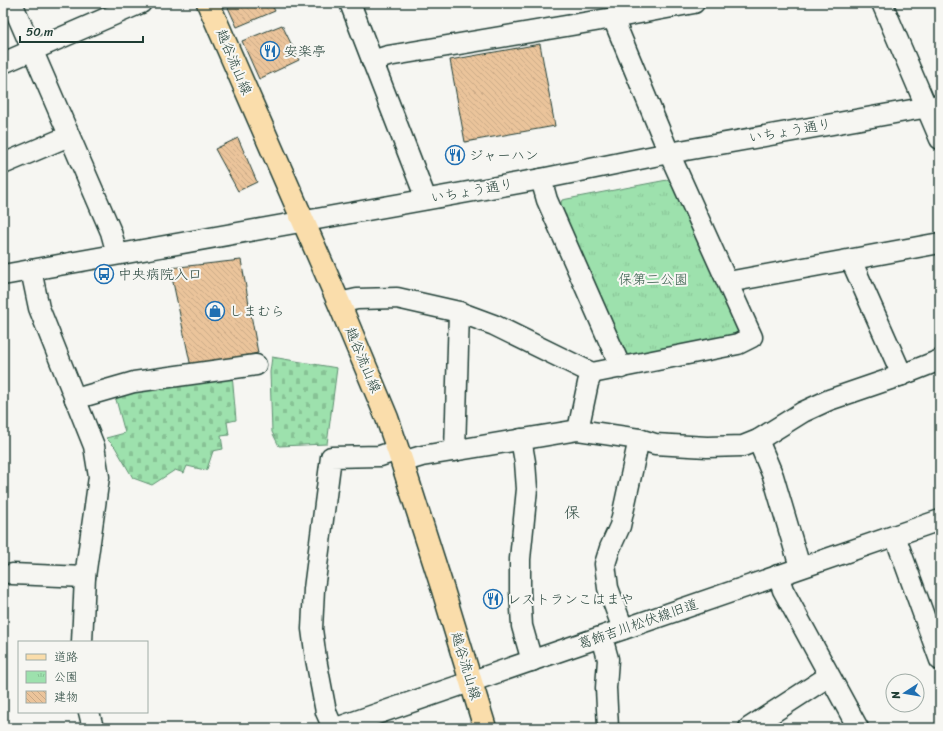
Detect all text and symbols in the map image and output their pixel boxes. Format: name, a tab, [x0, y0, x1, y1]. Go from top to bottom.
scale bar	[20, 18, 143, 44]
text: 50 m	[26, 21, 53, 43]
street label: 越谷流山線	[209, 25, 259, 99]
place label: 安楽亭	[284, 39, 326, 64]
restaurant icon: 安楽亭	[259, 40, 281, 62]
street label: いちょう通り	[746, 111, 834, 151]
place label: ジャーハン	[469, 143, 539, 168]
restaurant icon: ジャーハン	[444, 144, 466, 166]
street label: いちょう通り	[428, 171, 516, 211]
place label: 中央病院入口	[118, 262, 202, 287]
bus stop icon: 中央病院入口	[93, 263, 115, 285]
park label: 保第二公園	[618, 267, 688, 292]
place label: しまむら	[229, 299, 285, 324]
shop icon: しまむら	[204, 300, 226, 322]
street label: 越谷流山線	[338, 323, 388, 397]
district label: 保	[564, 498, 580, 527]
place label: レストランこはまや	[507, 587, 634, 612]
restaurant icon: レストランこはまや	[482, 588, 504, 610]
street label: 葛飾吉川松伏線旧道	[574, 592, 702, 656]
street label: 越谷流山線	[444, 629, 488, 703]
legend	[18, 641, 148, 713]
text: 道路	[54, 646, 78, 668]
text: 公園	[54, 666, 78, 688]
north arrow	[885, 673, 925, 713]
text: 建物	[54, 686, 78, 708]
text: N	[886, 689, 906, 702]

